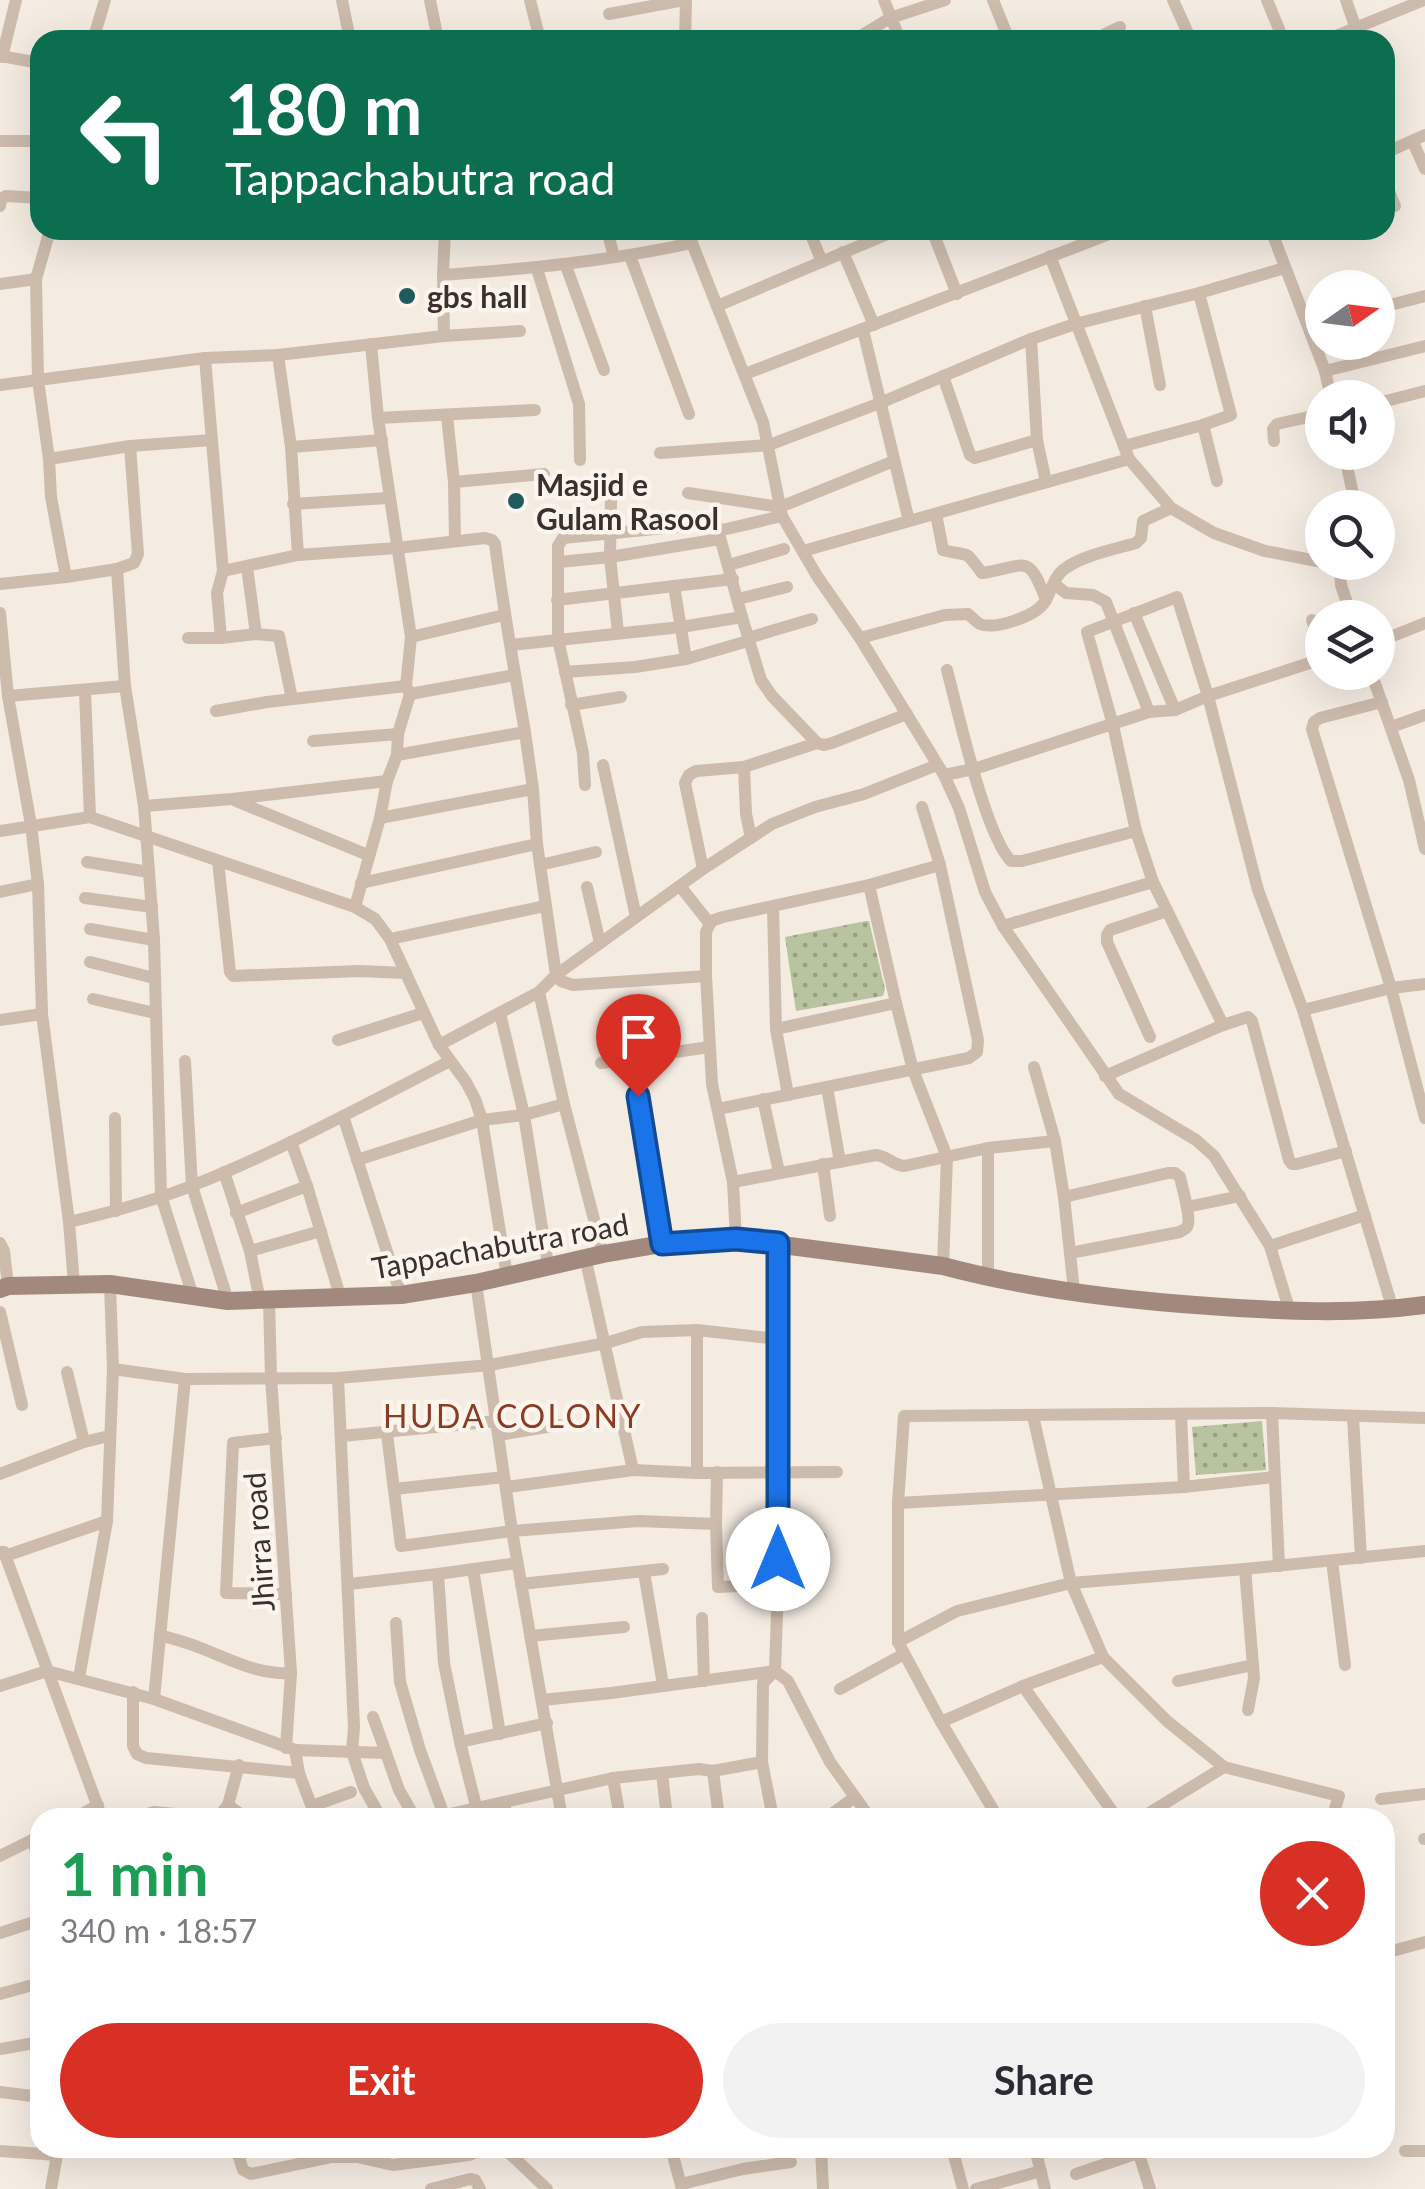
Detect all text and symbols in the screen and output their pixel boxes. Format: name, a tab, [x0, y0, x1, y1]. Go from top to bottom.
text: 180 m	[225, 66, 422, 150]
icon: left	[60, 70, 190, 200]
text: Tappachabutra road	[225, 151, 615, 205]
north arrow	[1305, 270, 1395, 360]
map controls	[1305, 270, 1395, 690]
place label: gbs hall	[427, 278, 527, 314]
marker: gbs hall	[396, 285, 418, 307]
button: sound	[1305, 380, 1395, 470]
place label: Masjid e Gulam Rasool	[536, 466, 719, 536]
marker: Masjid e Gulam Rasool	[505, 490, 527, 512]
button: search	[1305, 490, 1395, 580]
button: layers	[1305, 600, 1395, 690]
pin	[596, 994, 681, 1097]
icon: arrive	[611, 1009, 666, 1064]
street label: Tappachabutra road	[369, 1205, 631, 1285]
district label: HUDA COLONY	[383, 1396, 643, 1435]
street label: Jhirra road	[235, 1471, 281, 1613]
position arrow	[726, 1507, 830, 1611]
text: 1 min	[60, 1837, 209, 1909]
button: close	[1260, 1841, 1365, 1946]
text: 340 m · 18:57	[60, 1911, 257, 1950]
button: Exit	[60, 2023, 703, 2138]
button: Share	[723, 2023, 1365, 2138]

